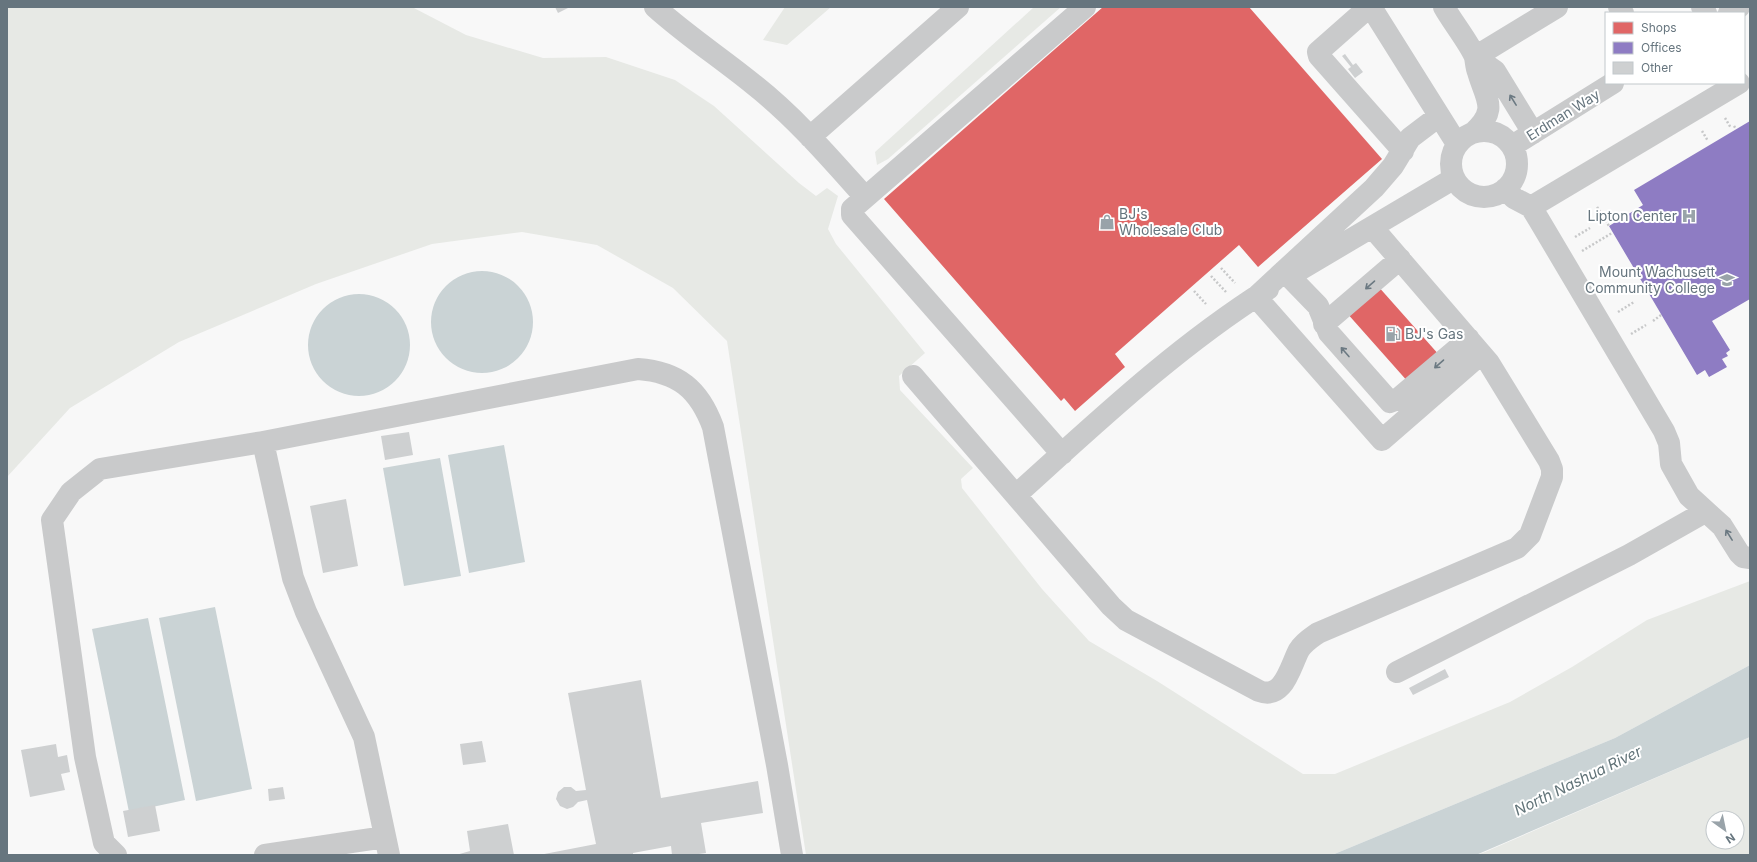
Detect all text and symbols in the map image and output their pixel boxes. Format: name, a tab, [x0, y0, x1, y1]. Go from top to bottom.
legend	[1605, 12, 1745, 84]
text: Shops	[1641, 20, 1677, 35]
text: Offices	[1641, 40, 1682, 55]
text: Other	[1641, 60, 1673, 75]
street label: Erdman Way	[1523, 85, 1603, 144]
one-way arrow	[1508, 94, 1516, 106]
place label: BJ's Wholesale Club	[1119, 205, 1222, 238]
place label: Lipton Center	[1588, 207, 1677, 224]
hospital icon: Lipton Center	[1680, 207, 1698, 225]
shop icon: BJ's Wholesale Club	[1098, 213, 1116, 231]
place label: Mount Wachusett Community College	[1585, 263, 1715, 296]
school or university icon: Mount Wachusett Community College	[1718, 271, 1736, 289]
one-way arrow	[1365, 280, 1376, 289]
fuel station icon: BJ's Gas	[1384, 325, 1402, 343]
place label: BJ's Gas	[1405, 325, 1463, 342]
one-way arrow	[1341, 346, 1350, 357]
one-way arrow	[1434, 360, 1444, 369]
one-way arrow	[1724, 530, 1733, 541]
water label: North Nashua River	[1511, 741, 1645, 820]
north arrow	[1705, 810, 1745, 850]
text: N	[1723, 830, 1738, 847]

